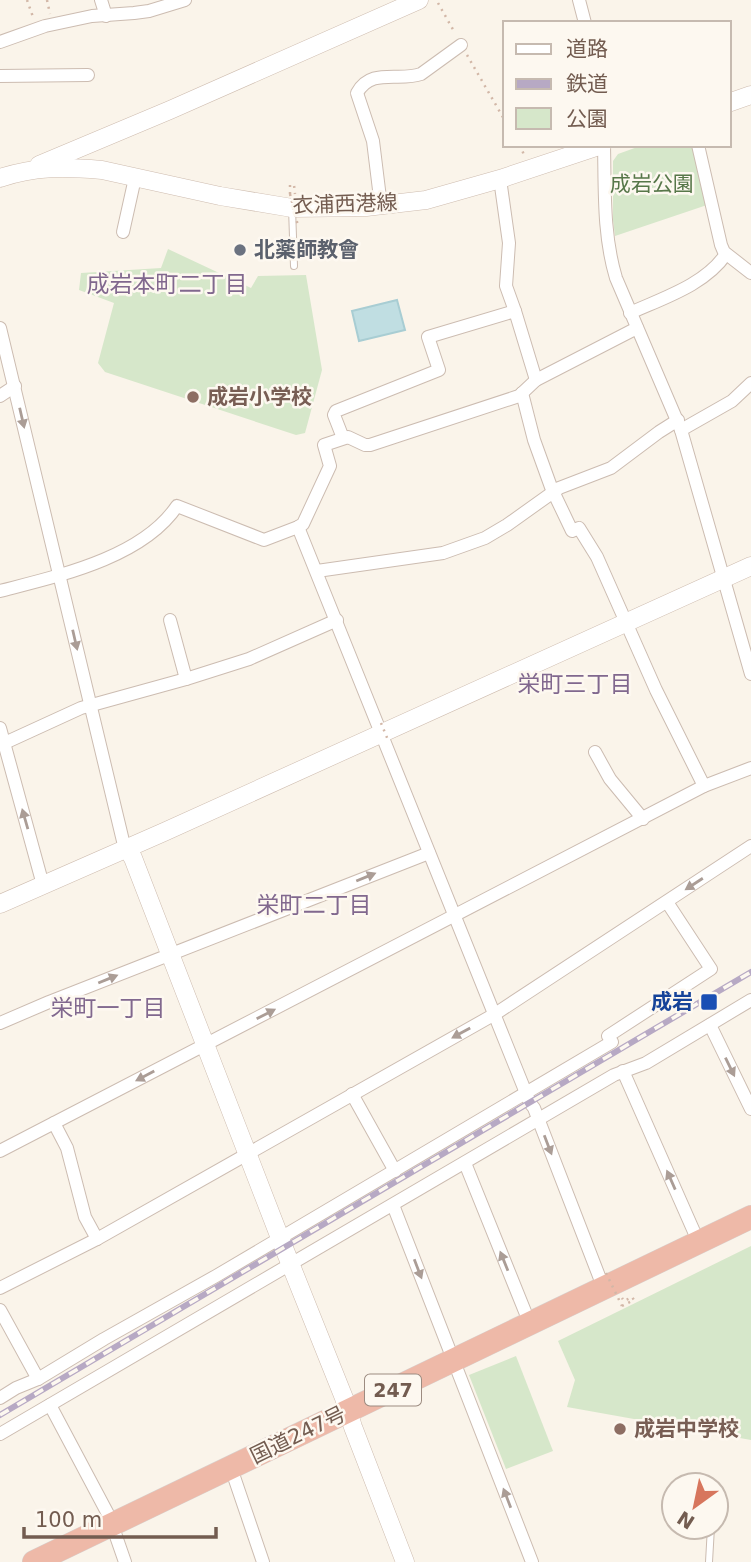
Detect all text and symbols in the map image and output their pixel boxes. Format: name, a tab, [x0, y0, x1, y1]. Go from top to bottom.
legend	[503, 21, 730, 147]
text: 道路	[566, 37, 608, 61]
text: 鉄道	[566, 72, 608, 96]
text: 公園	[566, 107, 608, 131]
park label: 成岩公園	[610, 172, 694, 196]
street label: 衣浦西港線	[292, 190, 398, 218]
place label: 北薬師教會	[254, 238, 359, 262]
marker: 北薬師教會	[232, 242, 248, 258]
district label: 成岩本町二丁目	[87, 271, 248, 297]
place label: 成岩小学校	[207, 385, 312, 409]
marker: 成岩小学校	[185, 389, 201, 405]
one-way arrow	[17, 407, 28, 429]
one-way arrow	[69, 629, 80, 651]
district label: 栄町三丁目	[518, 671, 633, 697]
one-way arrow	[19, 808, 30, 830]
one-way arrow	[355, 871, 376, 882]
one-way arrow	[685, 877, 703, 891]
district label: 栄町二丁目	[257, 892, 372, 918]
one-way arrow	[98, 973, 119, 984]
place label: 成岩	[651, 990, 693, 1014]
marker: 成岩	[699, 992, 719, 1012]
district label: 栄町一丁目	[51, 995, 166, 1021]
one-way arrow	[256, 1008, 276, 1019]
one-way arrow	[451, 1027, 471, 1039]
one-way arrow	[725, 1057, 736, 1077]
one-way arrow	[135, 1070, 155, 1082]
one-way arrow	[543, 1135, 554, 1156]
one-way arrow	[666, 1169, 677, 1190]
one-way arrow	[499, 1250, 510, 1271]
one-way arrow	[412, 1258, 423, 1279]
road number: 247	[365, 1374, 421, 1406]
street label: 国道247号	[246, 1402, 350, 1468]
place label: 成岩中学校	[634, 1417, 739, 1441]
marker: 成岩中学校	[612, 1421, 628, 1437]
north arrow	[660, 1471, 730, 1541]
one-way arrow	[502, 1488, 513, 1509]
scale bar	[24, 1496, 217, 1540]
text: N	[673, 1507, 698, 1534]
text: 100 m	[35, 1508, 102, 1532]

